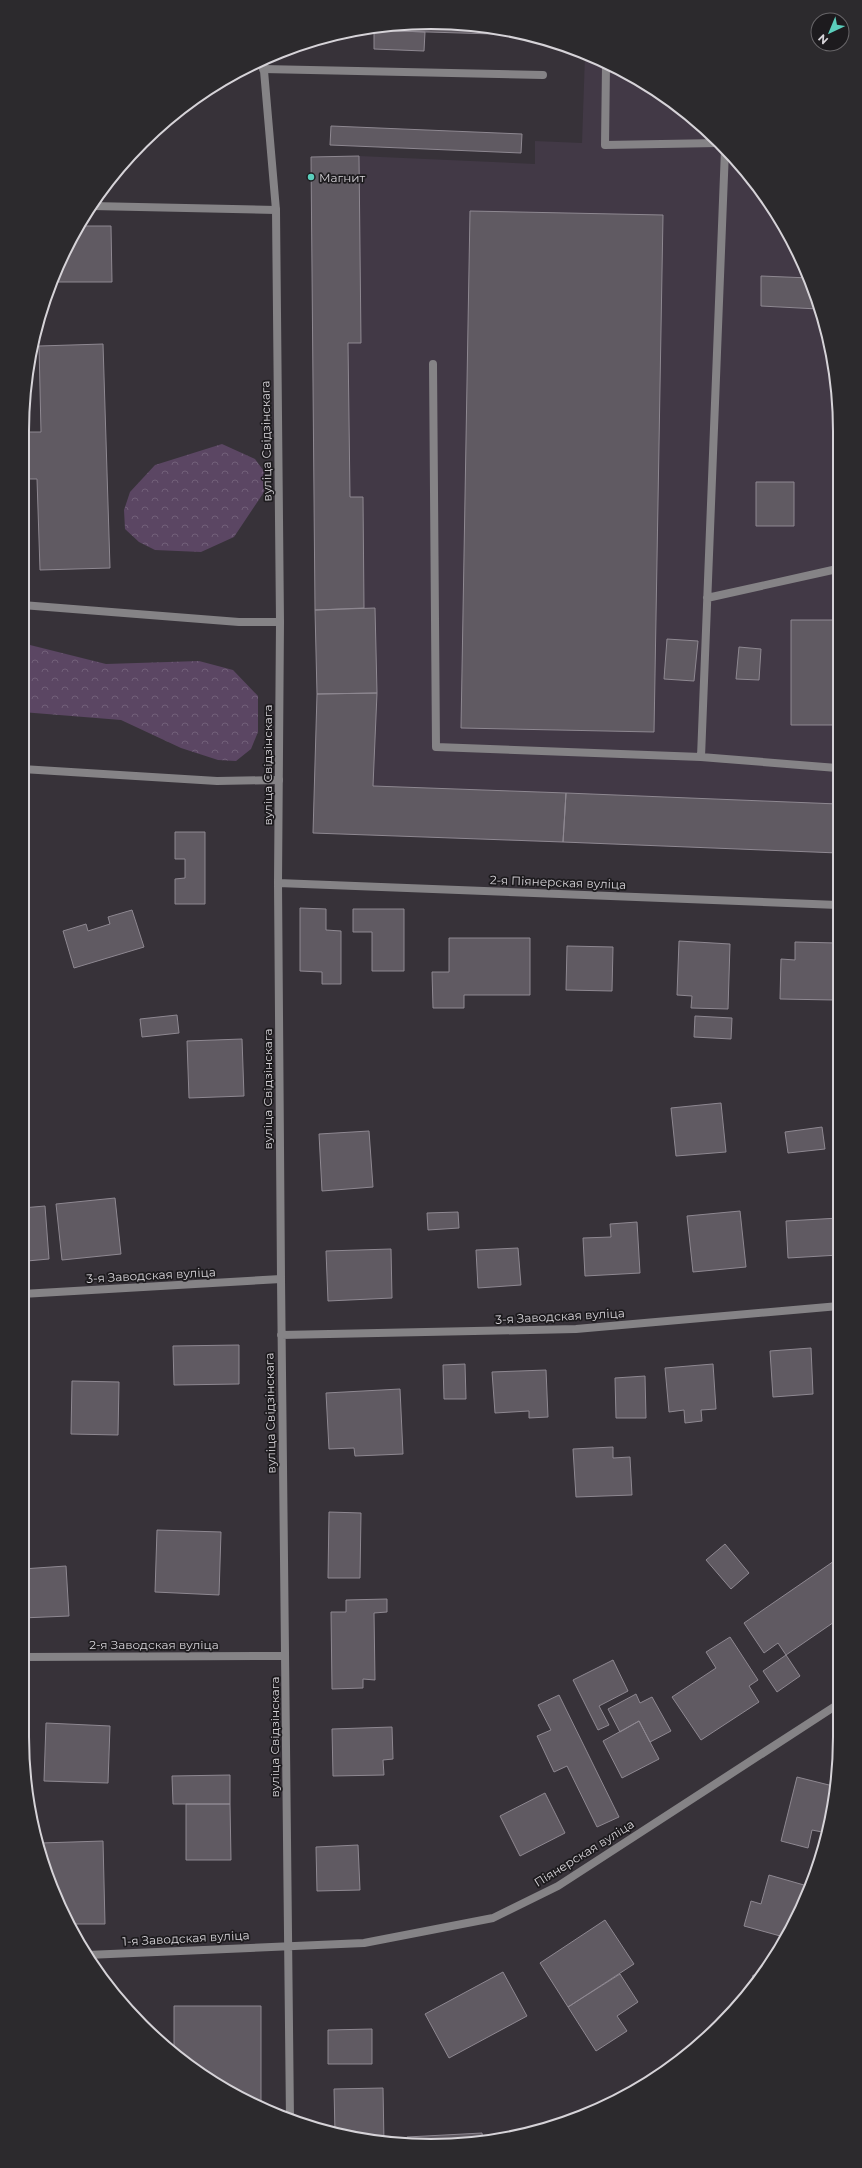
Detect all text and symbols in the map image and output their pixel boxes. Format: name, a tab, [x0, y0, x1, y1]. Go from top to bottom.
north arrow	[810, 12, 850, 52]
text: N	[815, 31, 831, 47]
place label: Магнит	[319, 170, 366, 185]
marker: Магнит	[306, 172, 316, 182]
street label: вуліца Свідзінскага	[257, 380, 275, 502]
street label: вуліца Свідзінскага	[260, 705, 275, 825]
street label: 2-я Піянерская вуліца	[490, 872, 626, 892]
street label: вуліца Свідзінскага	[260, 1029, 275, 1149]
street label: 3-я Заводская вуліца	[86, 1264, 216, 1286]
street label: 3-я Заводская вуліца	[495, 1305, 625, 1327]
street label: вуліца Свідзінскага	[261, 1352, 279, 1474]
street label: 2-я Заводская вуліца	[89, 1637, 219, 1652]
street label: вуліца Свідзінскага	[267, 1677, 282, 1797]
street label: Піянерская вуліца	[531, 1816, 637, 1890]
street label: 1-я Заводская вуліца	[122, 1927, 250, 1949]

